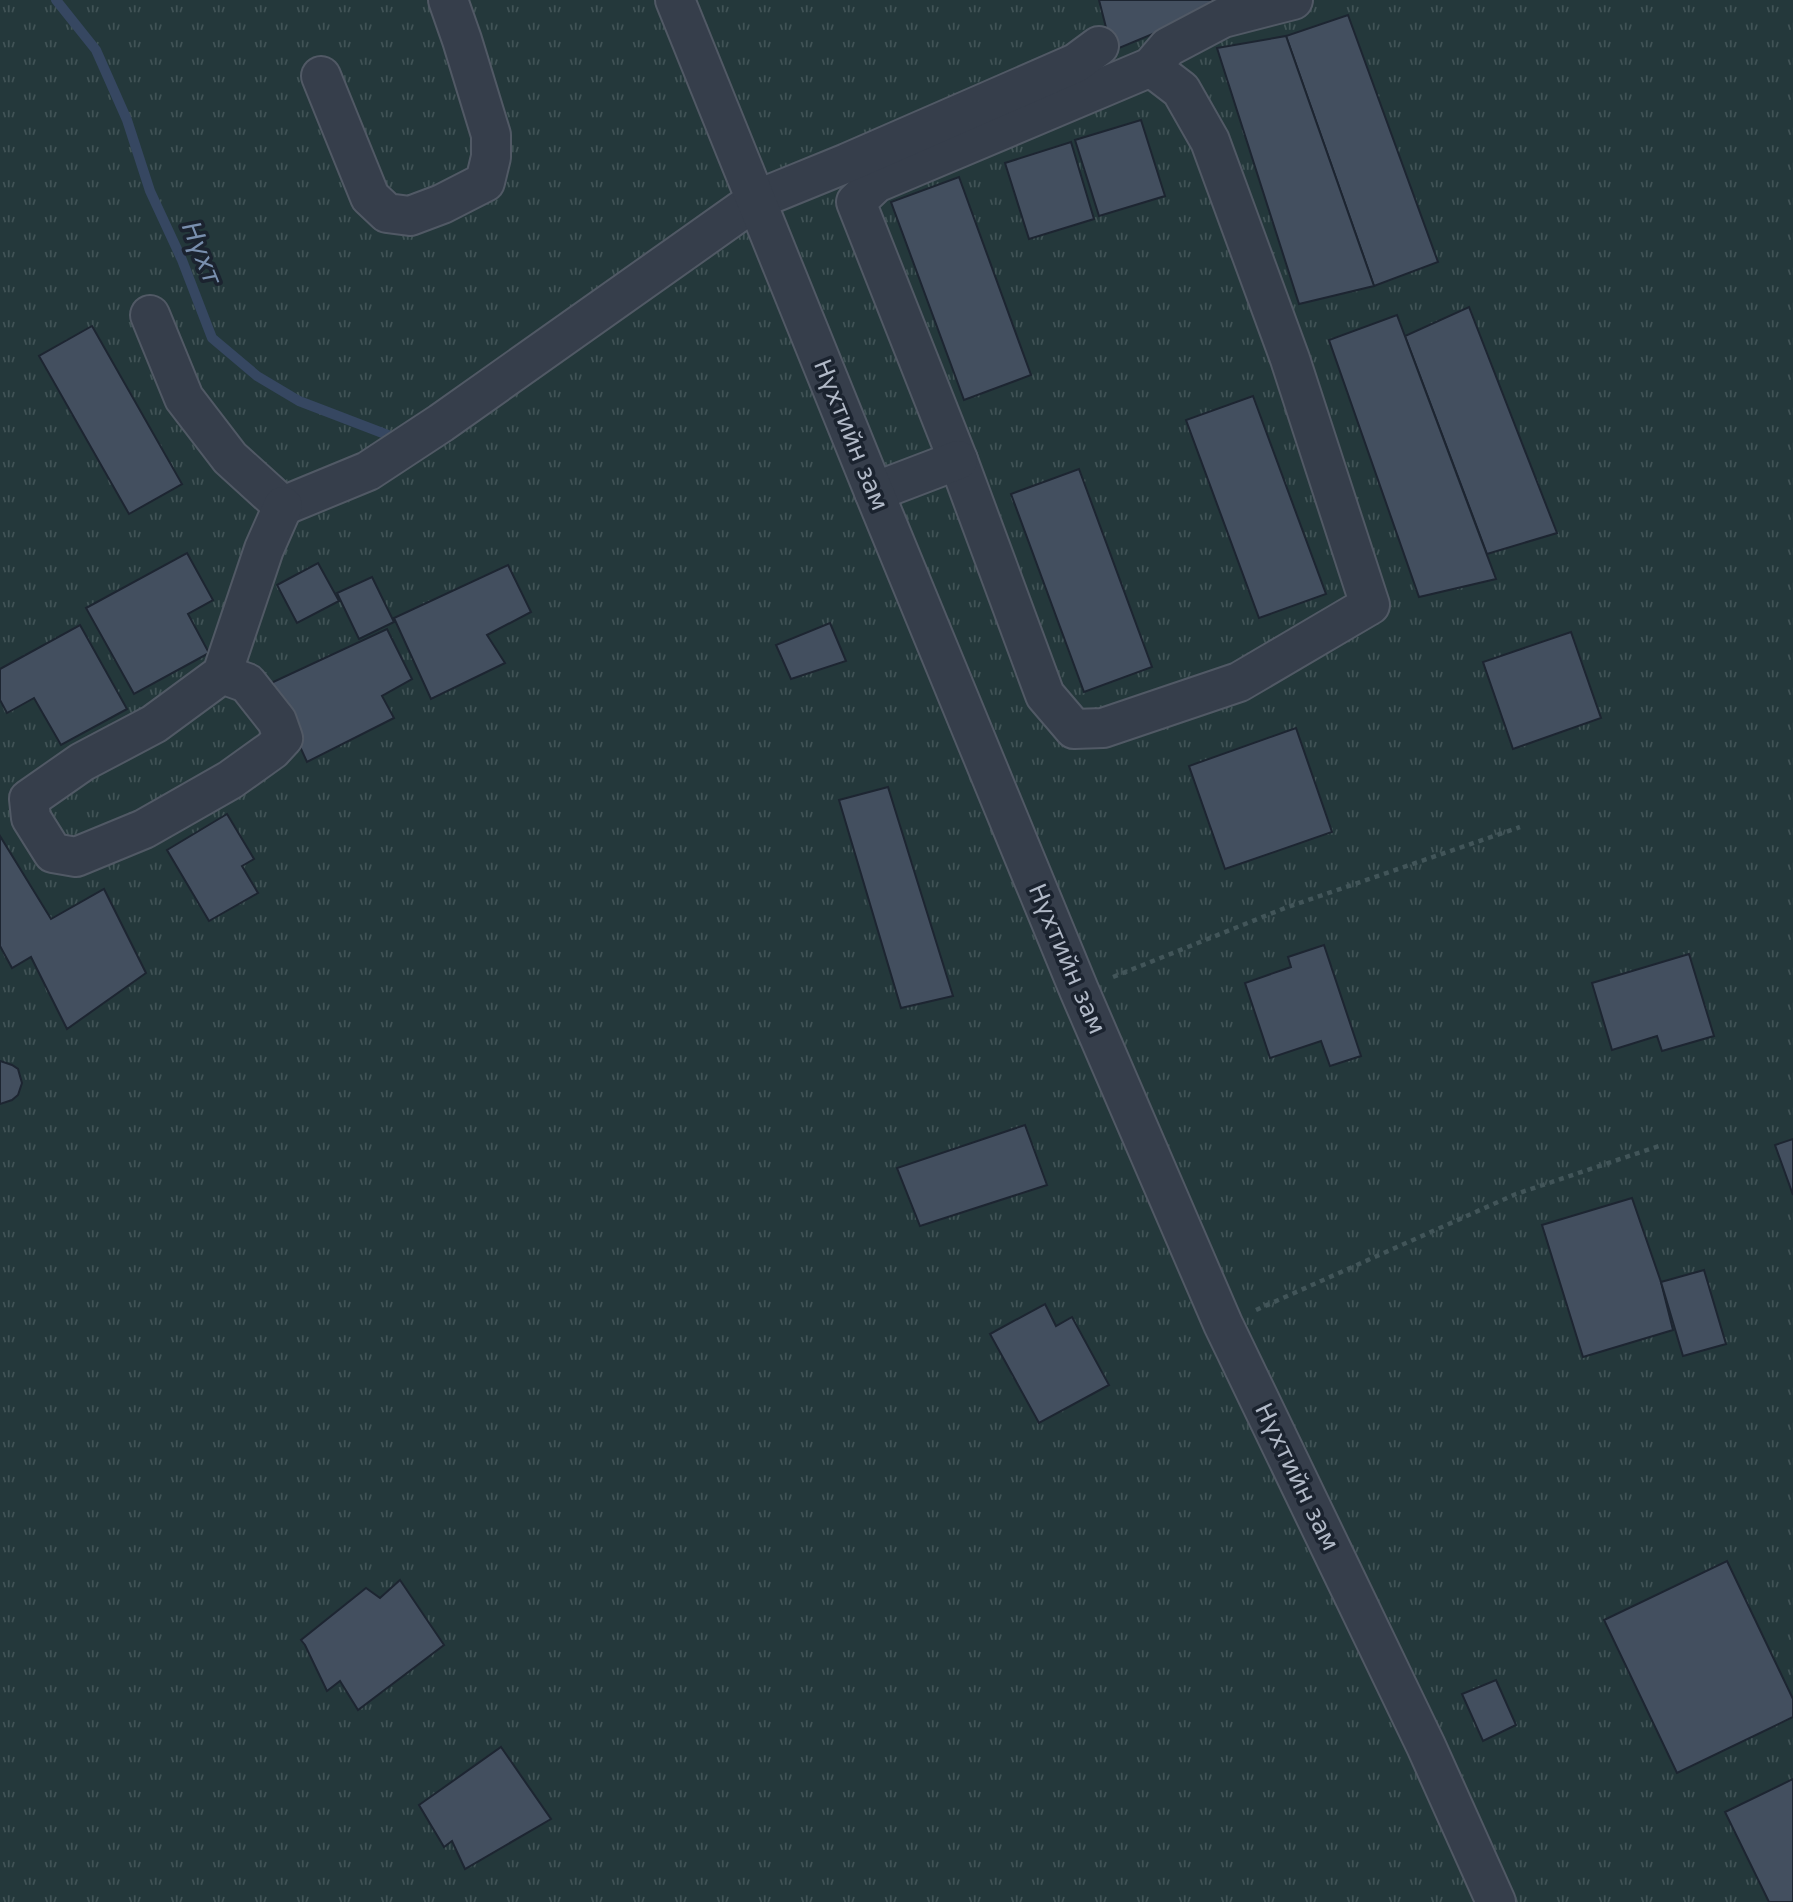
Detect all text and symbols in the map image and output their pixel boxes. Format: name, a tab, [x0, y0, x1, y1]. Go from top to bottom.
water label: Нүхт	[176, 217, 228, 290]
street label: Нүхтийн зам	[808, 355, 894, 515]
street label: Нүхтийн зам	[1023, 880, 1111, 1038]
street label: Нүхтийн зам	[1249, 1399, 1345, 1555]

